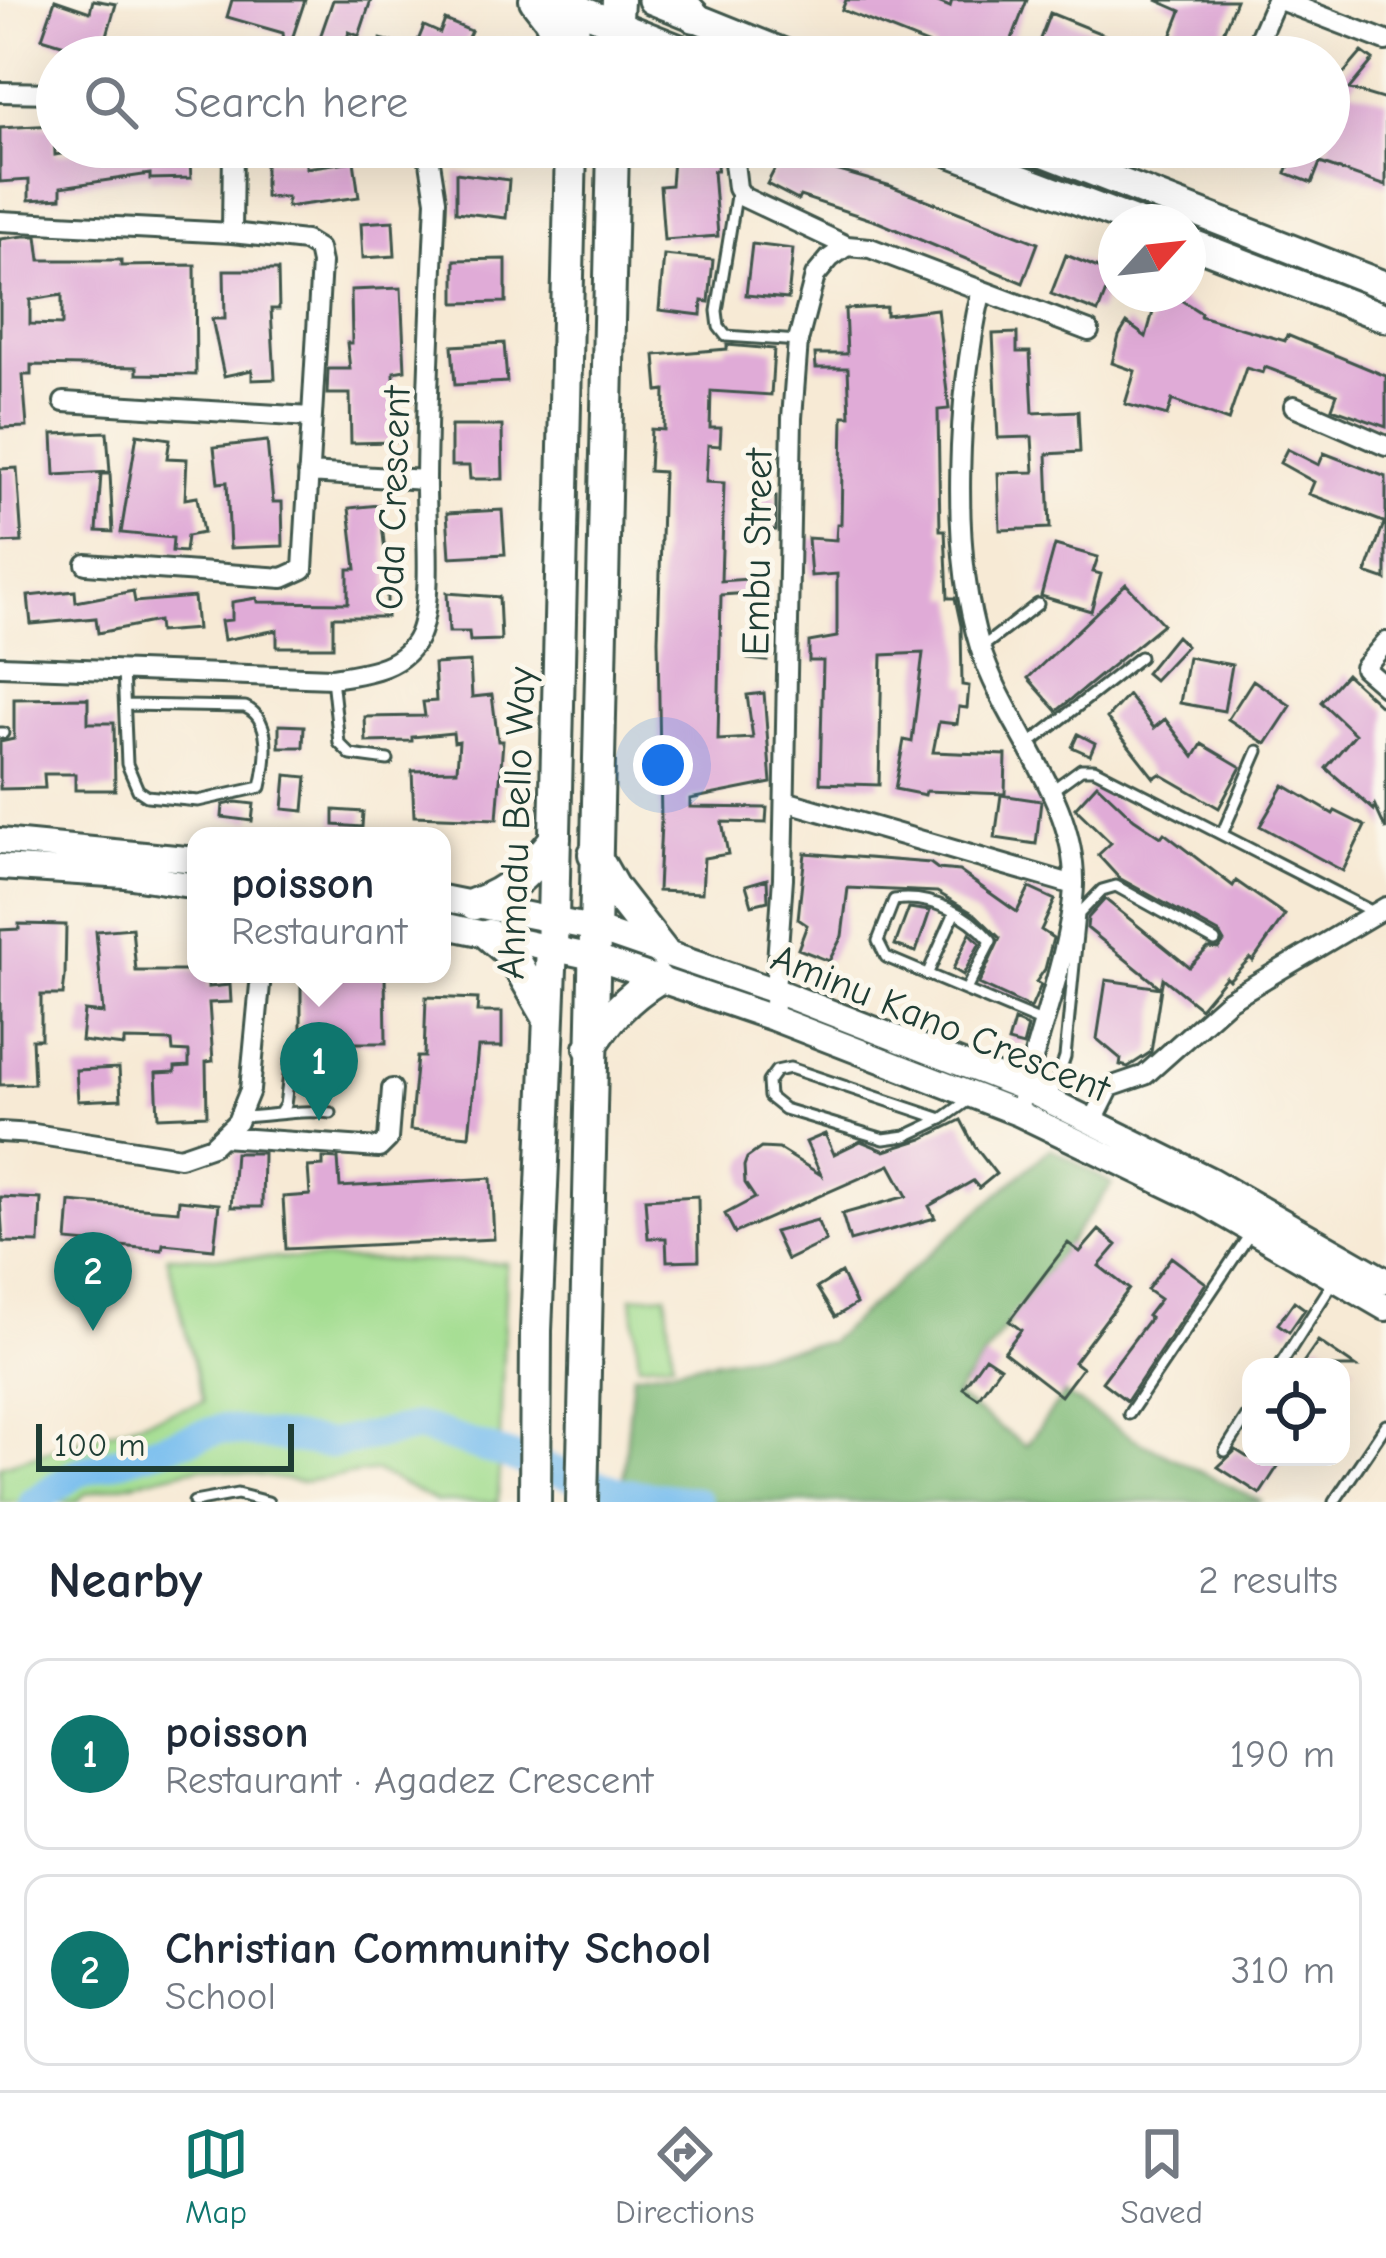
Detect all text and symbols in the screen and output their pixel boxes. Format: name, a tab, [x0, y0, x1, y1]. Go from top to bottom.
search box	[36, 36, 1350, 168]
icon: search	[78, 69, 144, 135]
text: Search here	[174, 76, 408, 128]
north arrow	[1098, 204, 1206, 312]
street label: Oda Crescent	[367, 383, 420, 611]
street label: Embu Street	[733, 446, 782, 656]
street label: Ahmadu Bello Way	[489, 665, 544, 980]
your location	[633, 735, 693, 795]
popup	[187, 827, 451, 983]
text: poisson	[231, 857, 375, 909]
text: Restaurant	[231, 909, 407, 954]
street label: Aminu Kano Crescent	[765, 935, 1118, 1113]
pin: 1	[280, 1022, 358, 1121]
pin: 2	[54, 1232, 132, 1331]
map controls	[1242, 1358, 1350, 1466]
button: locate	[1242, 1358, 1350, 1466]
scale bar	[36, 1418, 294, 1471]
text: 100 m	[54, 1426, 146, 1464]
text: Nearby	[48, 1551, 202, 1610]
text: 2 results	[1198, 1558, 1338, 1603]
text: poisson	[165, 1706, 309, 1758]
text: 1	[82, 1732, 98, 1777]
text: 190 m	[1230, 1732, 1335, 1777]
text: Restaurant · Agadez Crescent	[165, 1758, 653, 1803]
text: Christian Community School	[165, 1922, 712, 1974]
text: 2	[80, 1948, 100, 1993]
text: 310 m	[1231, 1948, 1335, 1993]
text: School	[165, 1974, 276, 2019]
tab: Map	[183, 2121, 249, 2231]
tab: Directions	[615, 2121, 755, 2231]
tab: Saved	[1121, 2121, 1203, 2231]

